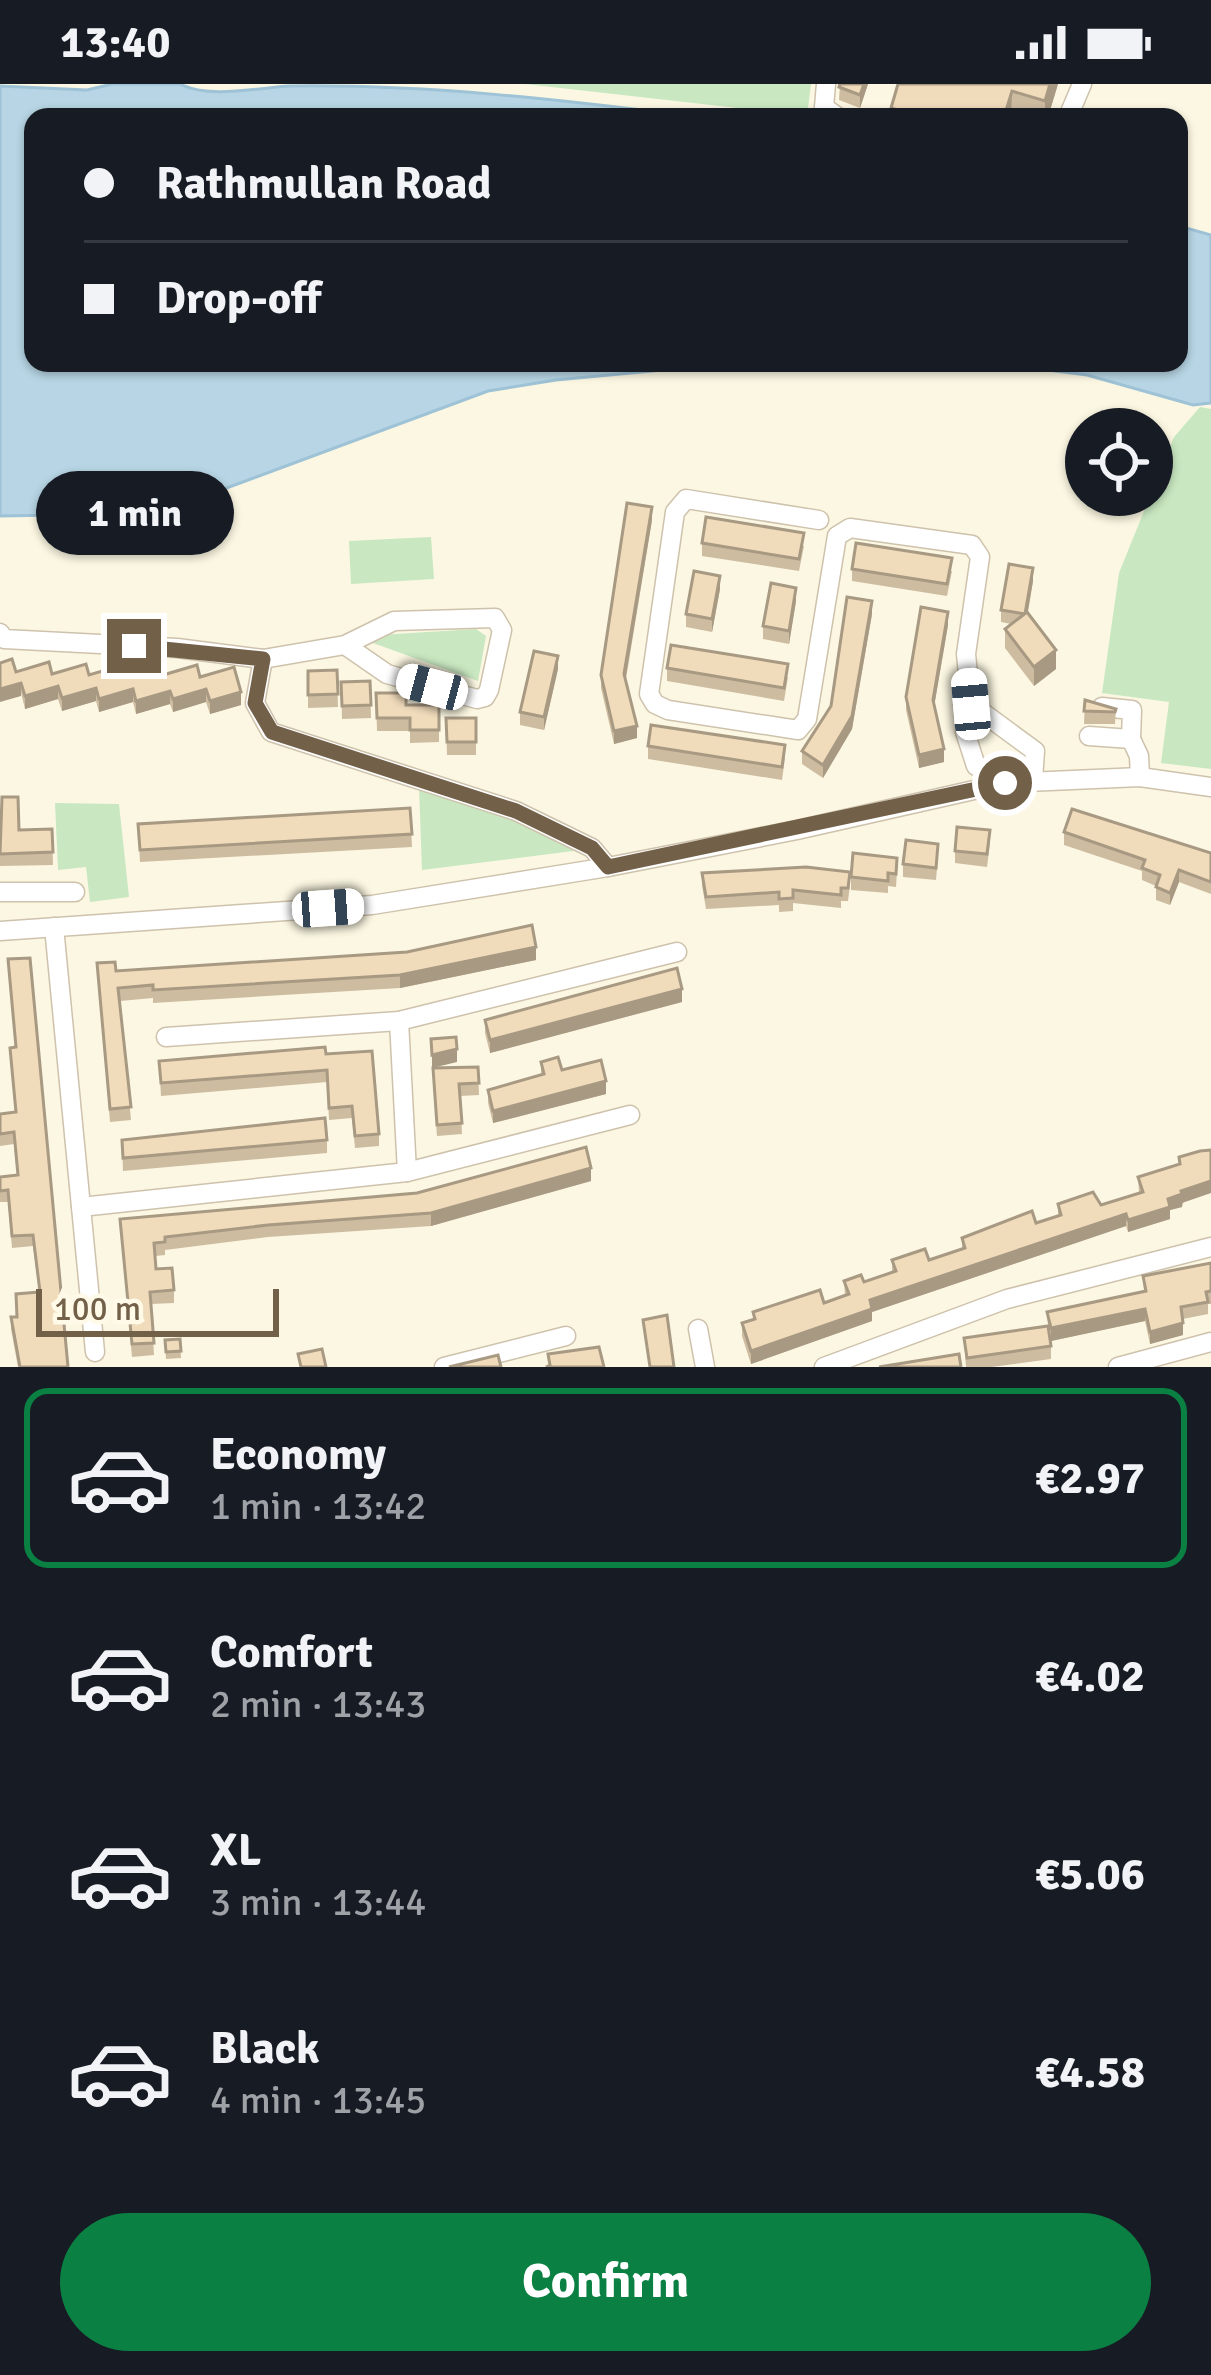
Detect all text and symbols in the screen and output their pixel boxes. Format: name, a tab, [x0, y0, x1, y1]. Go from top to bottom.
text: 13:40	[60, 15, 170, 70]
text: Rathmullan Road	[156, 156, 492, 211]
text: Drop-off	[156, 271, 321, 326]
map controls	[1065, 408, 1173, 516]
button: locate	[1065, 408, 1173, 516]
callout: 1 min	[35, 472, 233, 556]
text: 1 min	[88, 489, 182, 537]
route end	[107, 619, 161, 673]
car	[393, 660, 471, 714]
car	[950, 667, 992, 741]
route start	[978, 756, 1032, 810]
car	[291, 888, 365, 928]
scale bar	[36, 1283, 279, 1336]
text: 100 m	[54, 1289, 141, 1330]
icon: car	[66, 1424, 174, 1532]
text: Economy	[210, 1427, 386, 1482]
text: €2.97	[1035, 1451, 1145, 1506]
text: 1 min · 13:42	[210, 1482, 426, 1530]
icon: car	[66, 1622, 174, 1730]
text: Comfort	[210, 1625, 373, 1680]
text: €4.02	[1035, 1649, 1145, 1704]
text: 2 min · 13:43	[210, 1680, 426, 1728]
icon: car	[66, 1820, 174, 1928]
text: XL	[210, 1823, 261, 1878]
text: €5.06	[1035, 1847, 1145, 1902]
text: 3 min · 13:44	[210, 1878, 426, 1926]
icon: car	[66, 2018, 174, 2126]
text: Black	[210, 2021, 320, 2076]
text: €4.58	[1035, 2045, 1145, 2100]
text: 4 min · 13:45	[210, 2076, 426, 2124]
button: Confirm	[60, 2213, 1151, 2351]

